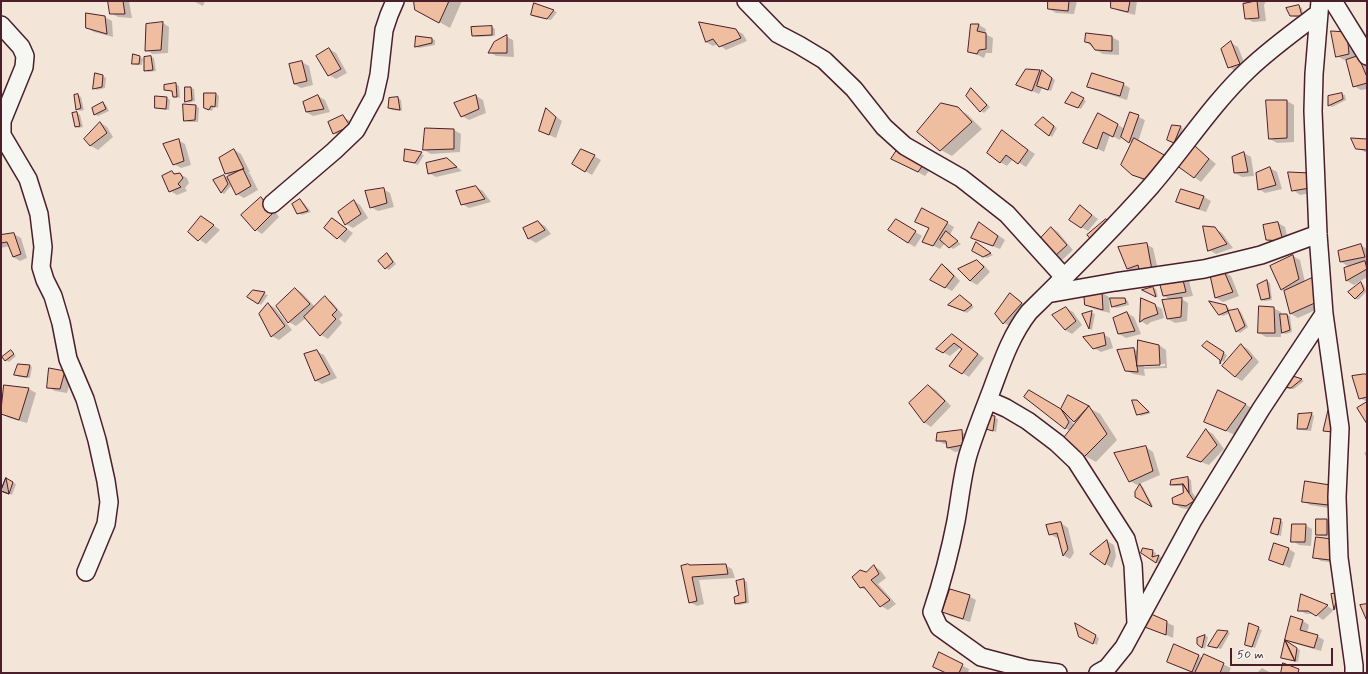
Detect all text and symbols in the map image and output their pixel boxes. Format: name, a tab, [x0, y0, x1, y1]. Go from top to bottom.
scale bar	[1232, 640, 1335, 666]
text: 50 m	[1237, 647, 1264, 663]

